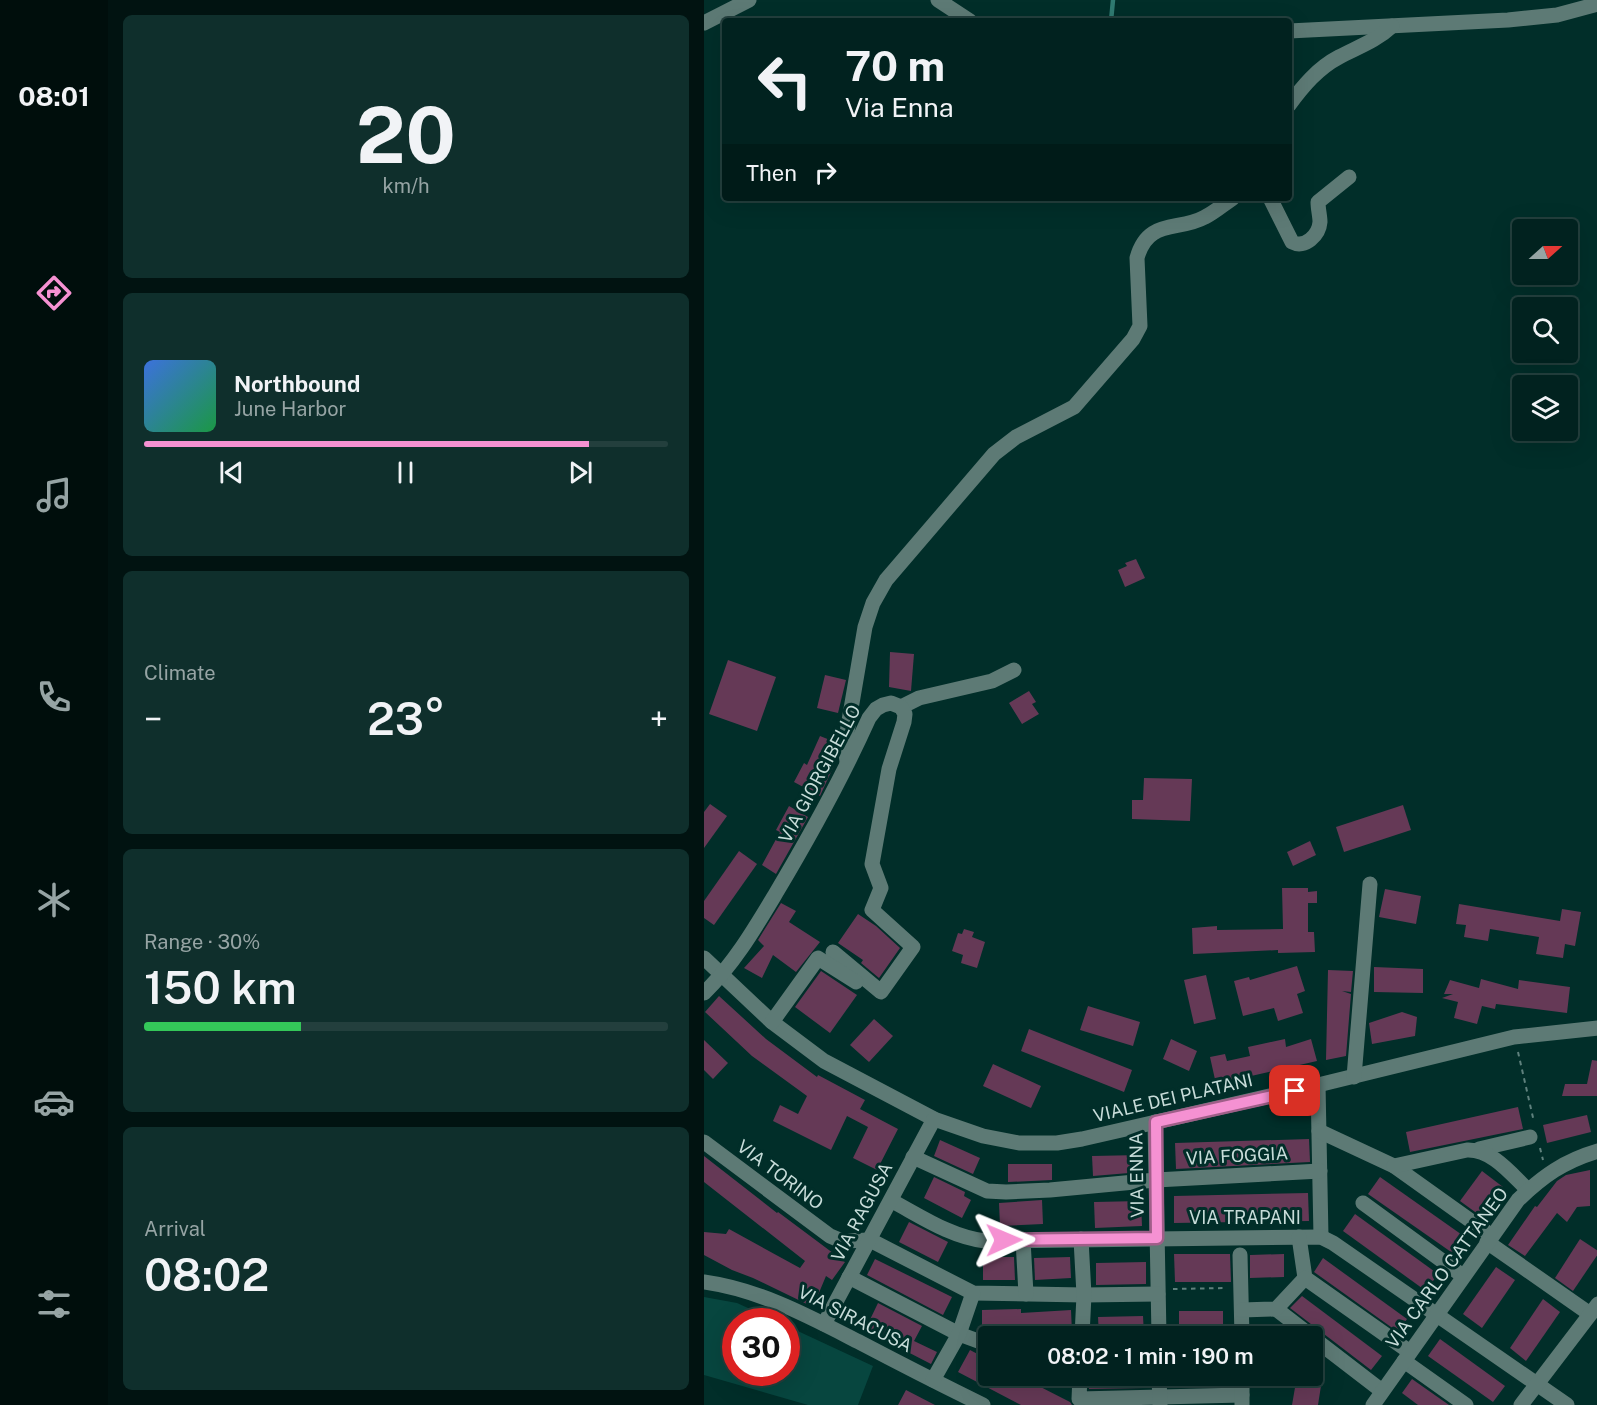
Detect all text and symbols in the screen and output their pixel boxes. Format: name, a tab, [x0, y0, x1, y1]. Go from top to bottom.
text: 70 m	[845, 41, 945, 90]
icon: left	[746, 42, 824, 120]
text: 08:01	[18, 80, 90, 112]
text: 20	[356, 89, 456, 181]
text: Via Enna	[845, 91, 954, 123]
icon: right	[809, 156, 842, 189]
text: Then	[746, 160, 797, 186]
text: km/h	[382, 174, 430, 198]
north arrow	[1512, 219, 1578, 285]
map controls	[1512, 219, 1578, 441]
icon: directions	[33, 272, 75, 314]
button: search	[1512, 297, 1578, 363]
text: Northbound	[234, 371, 360, 397]
button: layers	[1512, 375, 1578, 441]
text: June Harbor	[234, 397, 346, 421]
icon: previous	[215, 456, 248, 489]
icon: pause	[389, 456, 422, 489]
icon: next	[564, 456, 597, 489]
icon: music	[33, 474, 75, 516]
text: Climate	[144, 661, 216, 685]
icon: phone	[33, 676, 75, 718]
text: 23°	[367, 692, 445, 745]
text: −	[144, 700, 162, 738]
text: +	[650, 700, 668, 738]
street label: VIA GIORGIBELLO	[774, 701, 865, 846]
icon: climate	[33, 879, 75, 921]
text: Range · 30%	[144, 930, 260, 954]
text: 150 km	[144, 961, 297, 1014]
pin	[1269, 1065, 1320, 1116]
street label: VIALE DEI PLATANI	[1091, 1069, 1255, 1126]
icon: arrive	[1278, 1074, 1311, 1107]
icon: car	[33, 1081, 75, 1123]
street label: VIA ENNA	[1125, 1132, 1148, 1218]
street label: VIA TORINO	[733, 1135, 827, 1214]
street label: VIA FOGGIA	[1185, 1142, 1289, 1169]
street label: VIA RAGUSA	[827, 1158, 897, 1265]
street label: VIA CARLO CATTANEO	[1381, 1183, 1512, 1352]
street label: VIA TRAPANI	[1189, 1207, 1301, 1228]
position arrow	[972, 1208, 1036, 1272]
text: Arrival	[144, 1217, 206, 1241]
text: 08:02	[144, 1248, 269, 1301]
street label: VIA SIRACUSA	[795, 1281, 916, 1356]
icon: filters	[33, 1283, 75, 1325]
speed limit sign: 30	[722, 1308, 800, 1386]
text: 08:02 · 1 min · 190 m	[1047, 1343, 1254, 1369]

